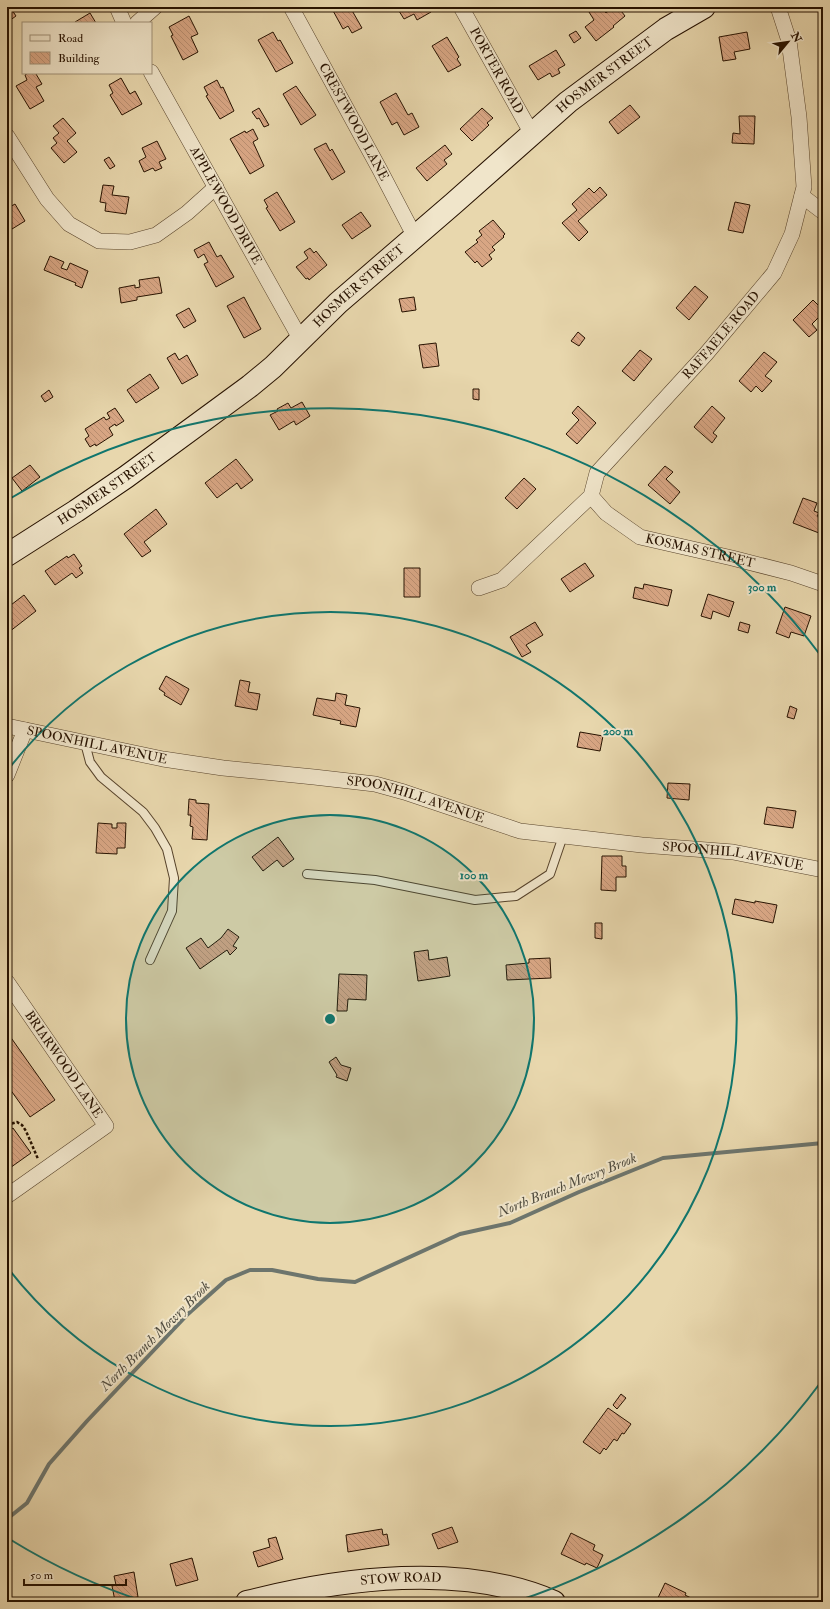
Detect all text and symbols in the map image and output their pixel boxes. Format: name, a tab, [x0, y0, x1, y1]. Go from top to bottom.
legend	[22, 22, 152, 74]
north arrow	[768, 22, 808, 62]
street label: PORTER ROAD	[466, 25, 527, 117]
text: N	[788, 29, 805, 46]
text: Road	[58, 31, 83, 46]
street label: HOSMER STREET	[553, 33, 656, 117]
text: Building	[58, 51, 101, 66]
street label: CRESTWOOD LANE	[315, 60, 392, 184]
street label: APPLEWOOD DRIVE	[186, 143, 265, 268]
street label: HOSMER STREET	[310, 241, 408, 331]
street label: RAFFAELE ROAD	[679, 288, 763, 383]
street label: HOSMER STREET	[55, 449, 160, 529]
street label: KOSMAS STREET	[644, 530, 757, 572]
text: 300 m	[748, 580, 777, 595]
street label: SPOONHILL AVENUE	[25, 722, 169, 768]
text: 200 m	[603, 724, 634, 739]
street label: SPOONHILL AVENUE	[346, 773, 487, 826]
street label: SPOONHILL AVENUE	[662, 839, 805, 874]
text: 100 m	[460, 868, 489, 883]
street label: BRIARWOOD LANE	[21, 1008, 106, 1121]
centre of rings	[323, 1012, 337, 1026]
water label: North Branch Mowry Brook	[494, 1149, 639, 1221]
water label: North Branch Mowry Brook	[96, 1277, 214, 1395]
scale bar	[24, 1561, 126, 1587]
text: 50 m	[30, 1568, 54, 1583]
street label: STOW ROAD	[359, 1570, 442, 1589]

